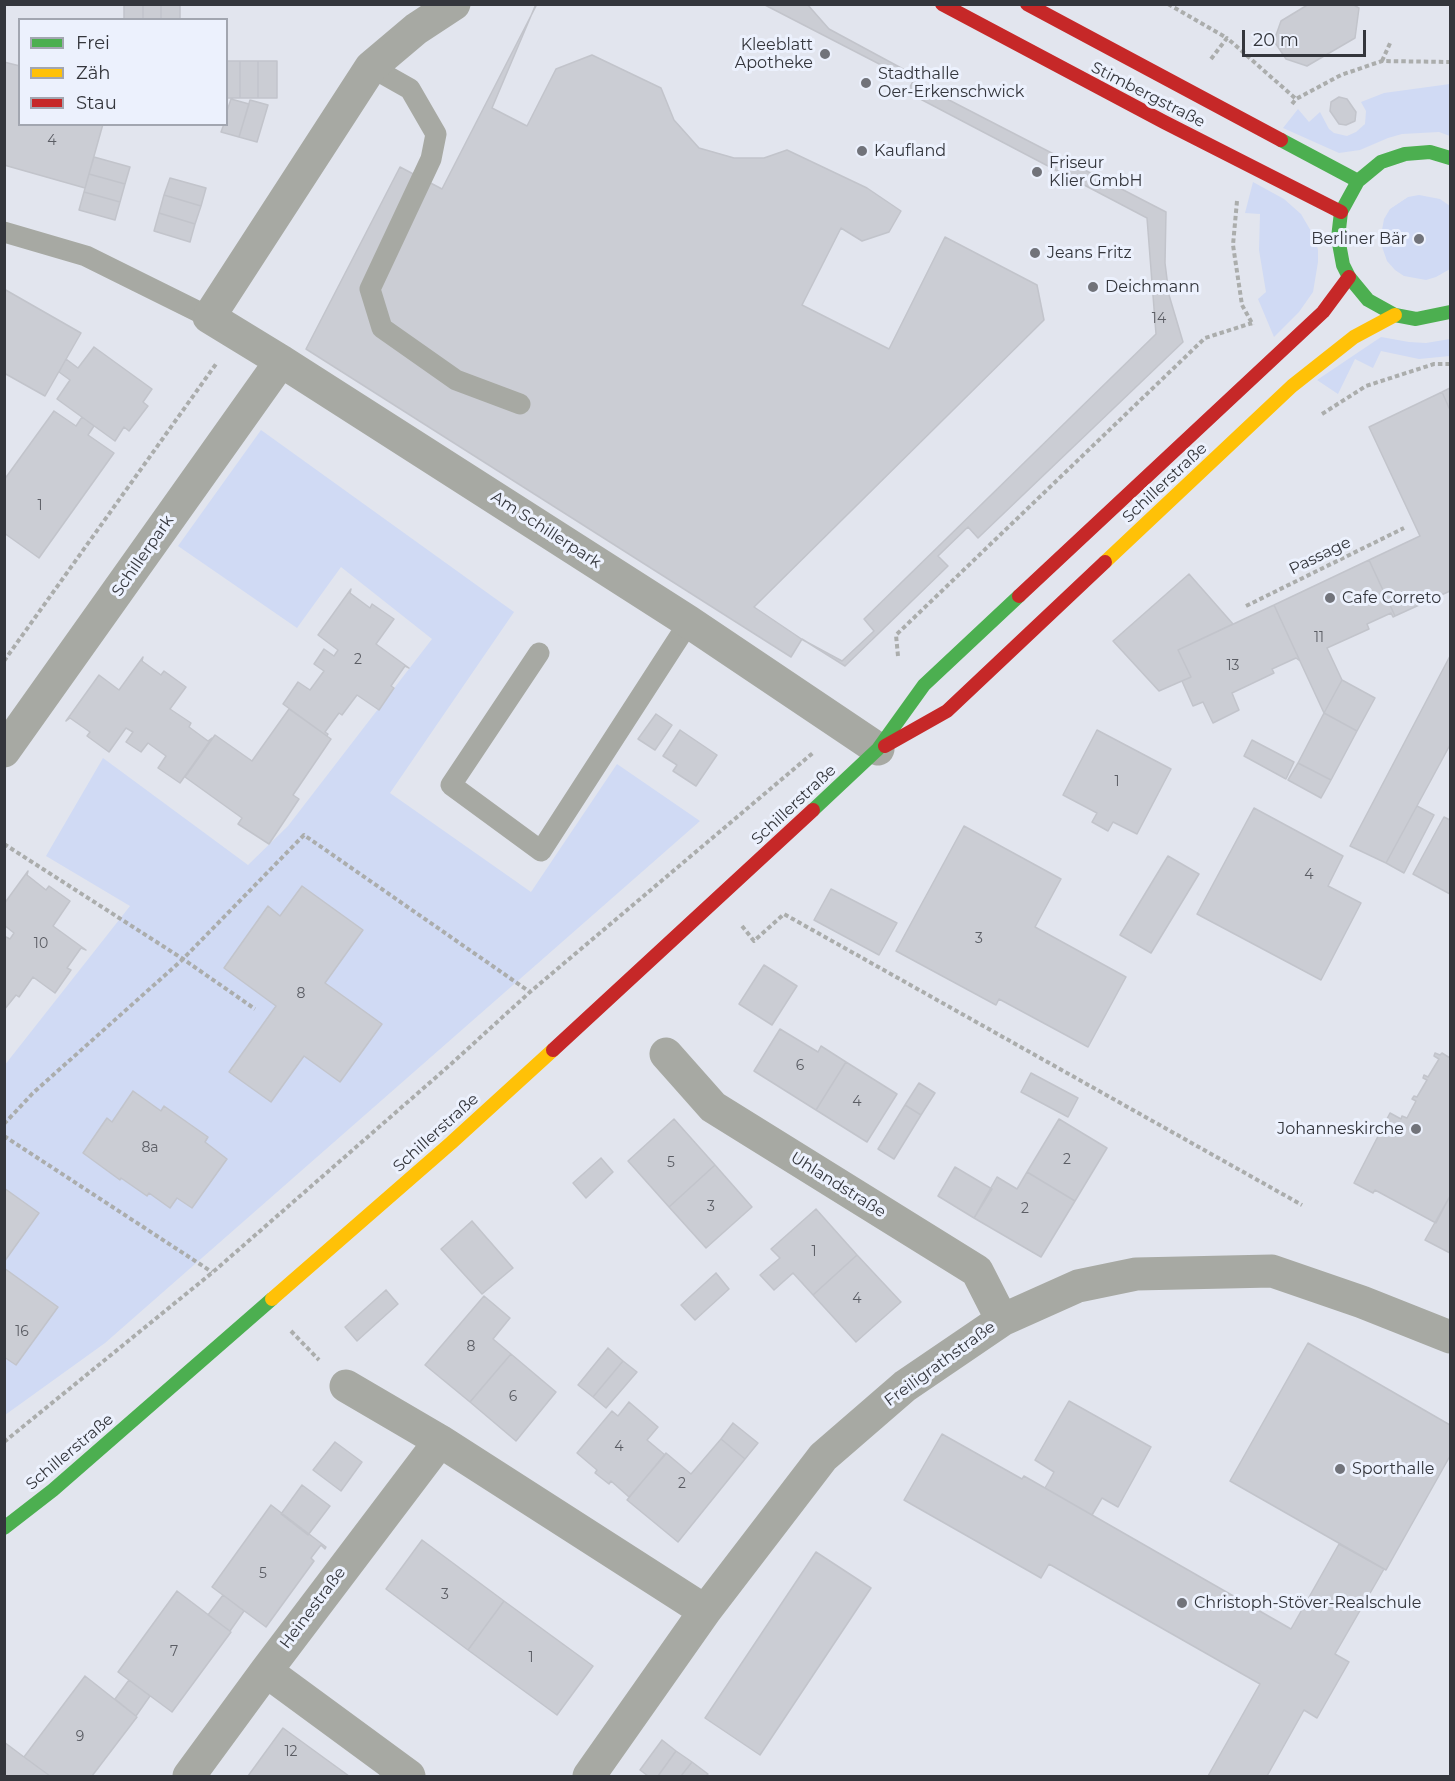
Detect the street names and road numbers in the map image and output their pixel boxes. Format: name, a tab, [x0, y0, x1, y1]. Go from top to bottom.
street label: Stimbergstraße	[1088, 58, 1208, 132]
street label: Schillerstraße	[1119, 439, 1211, 527]
street label: Am Schillerpark	[487, 487, 605, 573]
street label: Schillerpark	[108, 512, 178, 600]
street label: Passage	[1286, 533, 1354, 579]
street label: Schillerstraße	[748, 761, 840, 849]
street label: Schillerstraße	[389, 1090, 483, 1176]
street label: Uhlandstraße	[787, 1148, 889, 1222]
street label: Freiligrathstraße	[881, 1317, 999, 1411]
street label: Schillerstraße	[22, 1410, 118, 1494]
street label: Heinestraße	[276, 1563, 350, 1653]

